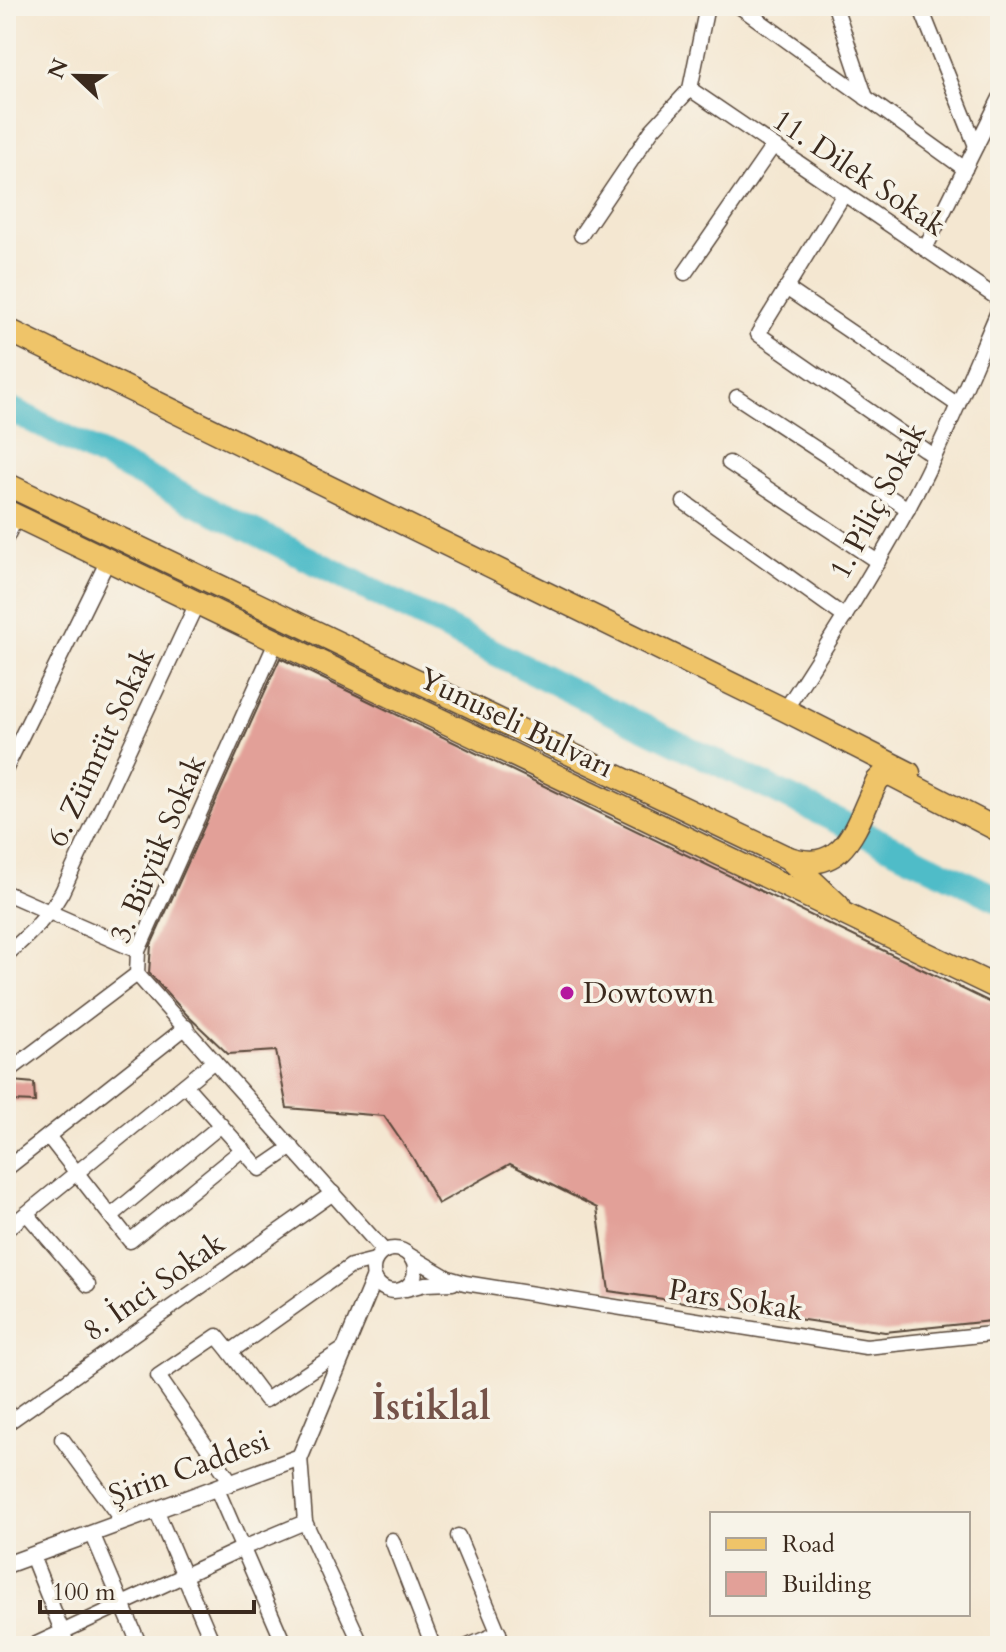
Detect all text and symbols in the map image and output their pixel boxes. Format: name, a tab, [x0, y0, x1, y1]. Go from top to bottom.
north arrow	[36, 36, 116, 116]
text: N	[41, 54, 76, 83]
street label: 11. Dilek Sokak	[764, 100, 954, 246]
street label: 1. Piliç Sokak	[820, 416, 936, 586]
street label: 6. Zümrüt Sokak	[37, 641, 165, 853]
street label: Yunuseli Bulvarı	[412, 658, 620, 788]
street label: 3. Büyük Sokak	[100, 749, 216, 949]
place label: Dowtown	[583, 973, 714, 1014]
marker: Dowtown	[558, 984, 576, 1002]
street label: 8. İnci Sokak	[75, 1223, 233, 1351]
street label: Pars Sokak	[666, 1269, 806, 1331]
district label: İstiklal	[372, 1381, 490, 1433]
street label: Şirin Caddesi	[103, 1420, 275, 1516]
legend	[710, 1512, 970, 1616]
text: Road	[782, 1528, 835, 1561]
scale bar	[40, 1564, 254, 1614]
text: Building	[782, 1568, 872, 1601]
text: 100 m	[52, 1576, 116, 1609]

